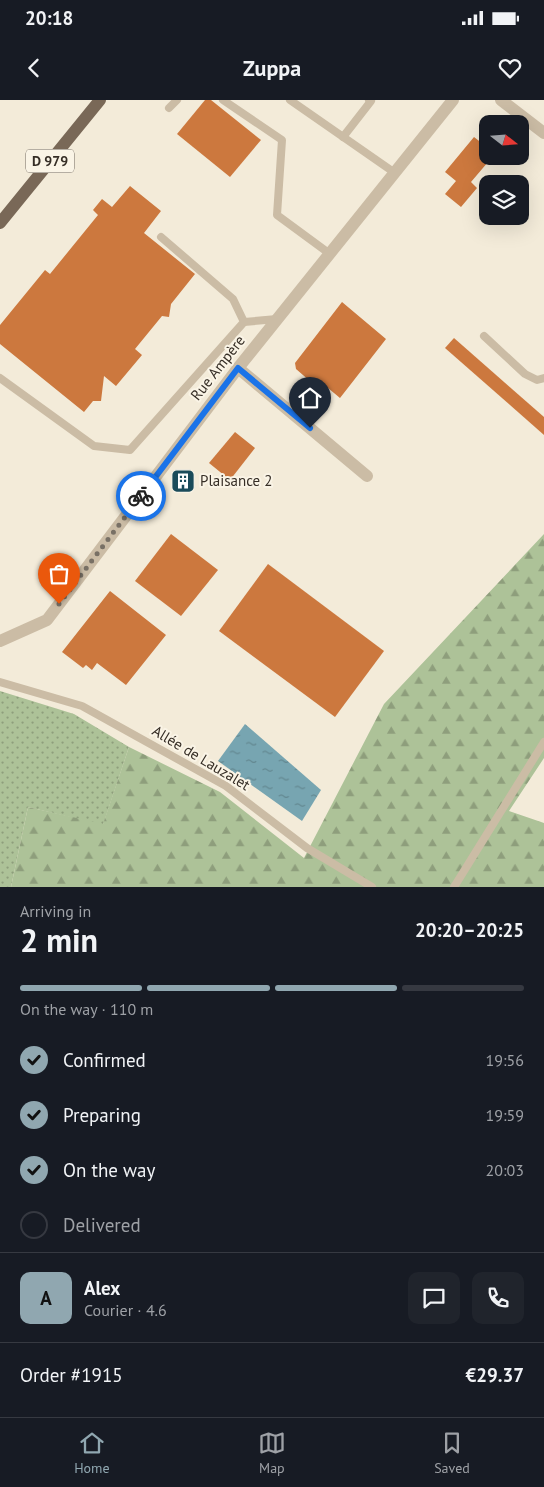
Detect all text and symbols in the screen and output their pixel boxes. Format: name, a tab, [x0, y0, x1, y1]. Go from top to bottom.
text: 20:18	[25, 6, 73, 30]
icon: back	[20, 54, 48, 82]
text: Zuppa	[243, 54, 301, 82]
icon: heart	[496, 54, 524, 82]
north arrow	[479, 115, 529, 165]
map controls	[479, 115, 529, 225]
road number: D 979	[26, 149, 74, 172]
button: layers	[479, 175, 529, 225]
street label: Rue Ampère	[186, 331, 249, 404]
pin	[289, 377, 331, 428]
icon: home	[296, 384, 324, 412]
building icon: Plaisance 2	[170, 468, 196, 494]
courier	[116, 471, 166, 521]
place label: Plaisance 2	[200, 471, 272, 490]
icon: bike	[127, 482, 155, 510]
pin	[38, 553, 80, 604]
icon: bag	[45, 560, 73, 588]
street label: Allée de Lauzalet	[149, 721, 254, 794]
text: Arriving in	[20, 901, 91, 921]
text: 20:20–20:25	[415, 918, 524, 942]
text: 2 min	[20, 919, 98, 961]
text: On the way · 110 m	[20, 999, 153, 1019]
icon: check	[20, 1046, 48, 1074]
text: Confirmed	[63, 1048, 146, 1072]
text: 19:56	[486, 1050, 524, 1070]
icon: check	[20, 1101, 48, 1129]
text: Preparing	[63, 1103, 141, 1127]
text: 19:59	[486, 1105, 524, 1125]
icon: check	[20, 1156, 48, 1184]
text: On the way	[63, 1158, 155, 1182]
text: 20:03	[486, 1160, 524, 1180]
text: Delivered	[63, 1213, 141, 1237]
button: chat	[408, 1272, 460, 1324]
button: phone	[472, 1272, 524, 1324]
text: Alex	[84, 1276, 120, 1300]
text: A	[40, 1286, 52, 1310]
text: Courier · 4.6	[84, 1300, 167, 1320]
text: Order #1915	[20, 1363, 123, 1387]
text: €29.37	[465, 1363, 524, 1387]
tab: Home	[74, 1429, 110, 1477]
tab: Map	[258, 1429, 286, 1477]
tab: Saved	[434, 1429, 470, 1477]

